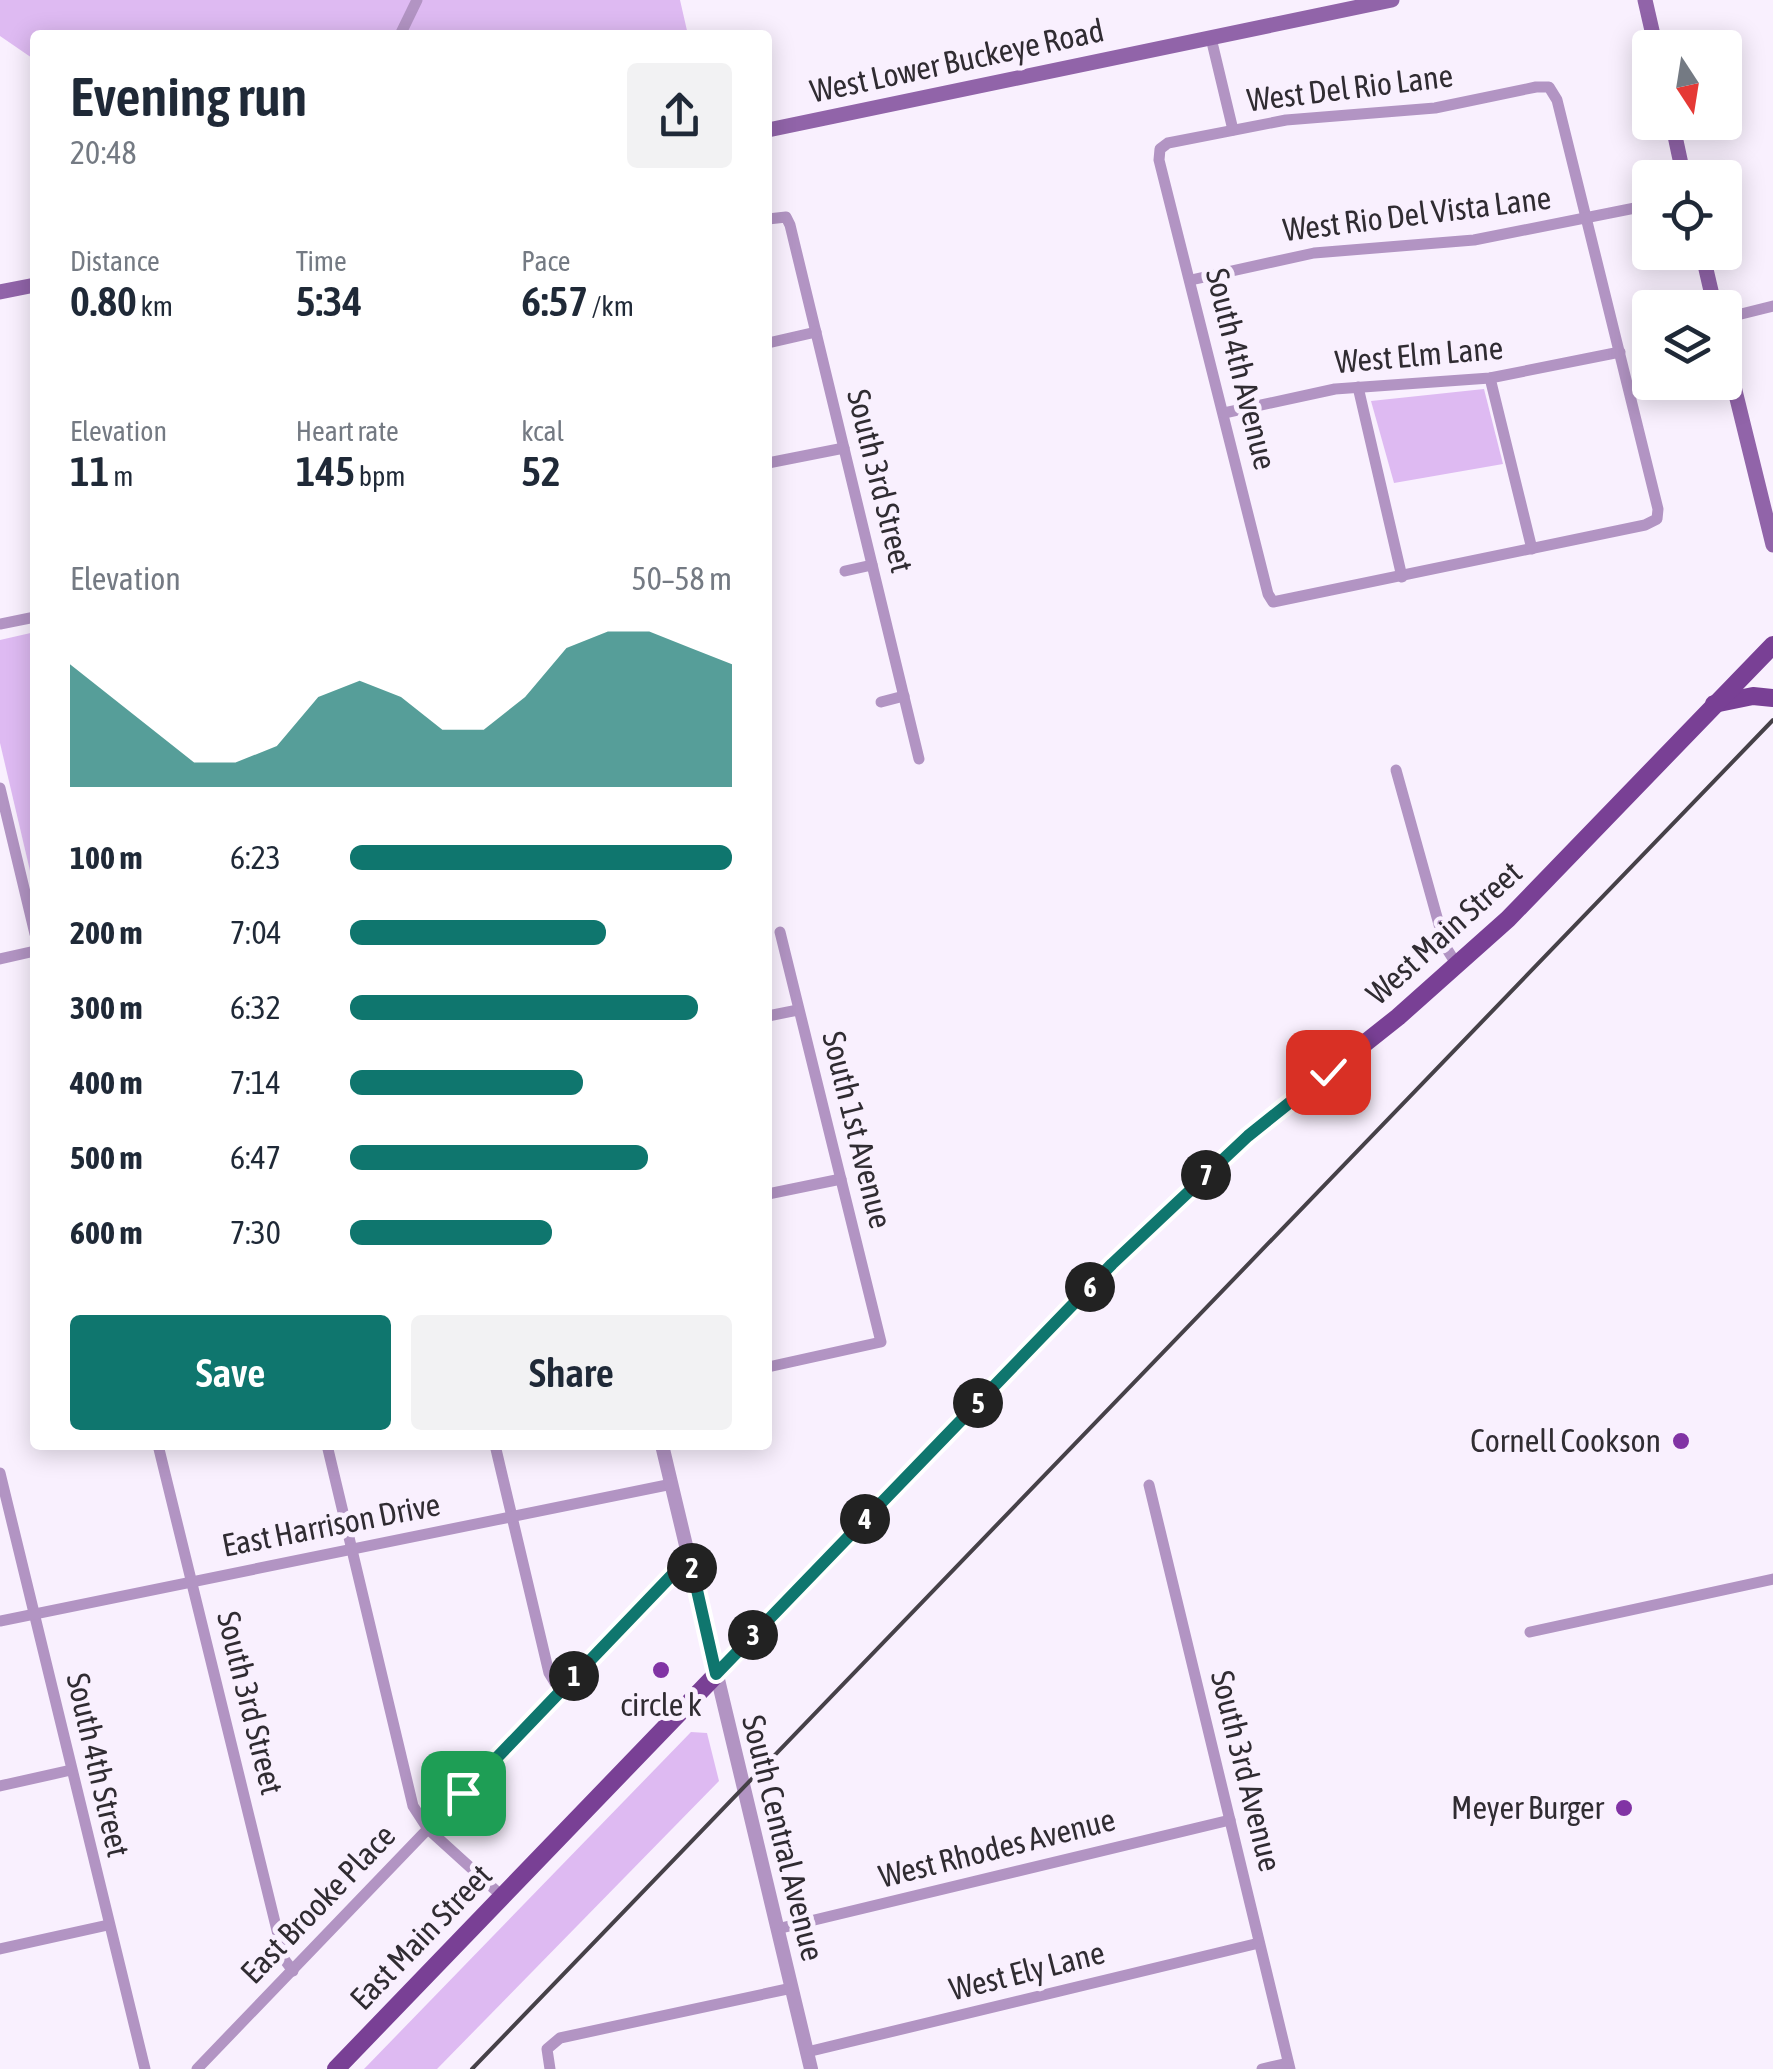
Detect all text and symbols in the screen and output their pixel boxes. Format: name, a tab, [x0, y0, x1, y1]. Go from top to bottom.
street label: West Lower Buckeye Road	[807, 11, 1107, 110]
north arrow	[1632, 30, 1742, 140]
map controls	[1632, 30, 1742, 400]
street label: West Del Rio Lane	[1245, 57, 1455, 118]
button: share	[627, 63, 732, 168]
text: Evening run	[70, 65, 307, 128]
text: 20:48	[70, 134, 137, 171]
button: locate	[1632, 160, 1742, 270]
street label: West Rio Del Vista Lane	[1281, 179, 1553, 248]
text: Distance	[70, 245, 160, 277]
text: Time	[296, 245, 347, 277]
text: Pace	[521, 245, 571, 277]
street label: South 4th Avenue	[1199, 265, 1284, 473]
text: 0.80	[70, 277, 137, 325]
text: 5:34	[296, 277, 362, 325]
text: 6:57	[521, 277, 588, 325]
text: km	[137, 290, 173, 322]
text: /km	[588, 290, 634, 322]
button: layers	[1632, 290, 1742, 400]
street label: West Elm Lane	[1333, 329, 1505, 380]
street label: South 3rd Street	[840, 386, 921, 576]
text: Elevation	[70, 415, 167, 447]
text: Heart rate	[296, 415, 399, 447]
text: kcal	[521, 415, 564, 447]
text: 11	[70, 447, 109, 495]
text: 145	[296, 447, 355, 495]
text: 52	[521, 447, 561, 495]
text: m	[109, 460, 133, 492]
text: bpm	[355, 460, 405, 492]
text: Elevation	[70, 560, 181, 597]
text: 50–58 m	[632, 560, 732, 597]
text: 100 m	[70, 839, 143, 876]
text: 6:23	[230, 839, 281, 876]
street label: West Main Street	[1359, 853, 1529, 1012]
text: 200 m	[70, 914, 143, 951]
text: 7:04	[230, 914, 281, 951]
text: 300 m	[70, 989, 143, 1026]
text: 6:32	[230, 989, 281, 1026]
street label: South 1st Avenue	[815, 1028, 900, 1232]
pin	[1286, 1030, 1371, 1115]
icon: check	[1301, 1045, 1356, 1100]
text: 400 m	[70, 1064, 143, 1101]
text: 7:14	[230, 1064, 281, 1101]
text: 500 m	[70, 1139, 143, 1176]
text: 6:47	[230, 1139, 281, 1176]
pin: 7	[1181, 1150, 1231, 1200]
text: 7	[1199, 1159, 1213, 1191]
text: 600 m	[70, 1214, 143, 1251]
text: 7:30	[230, 1214, 281, 1251]
pin: 6	[1065, 1262, 1115, 1312]
text: 6	[1083, 1271, 1097, 1303]
button: Save	[70, 1315, 391, 1430]
button: Share	[411, 1315, 732, 1430]
pin: 5	[953, 1378, 1003, 1428]
text: 5	[971, 1387, 985, 1419]
place label: Cornell Cookson	[1470, 1422, 1661, 1459]
marker: Cornell Cookson	[1670, 1430, 1692, 1452]
street label: East Harrison Drive	[219, 1485, 443, 1564]
pin: 4	[840, 1494, 890, 1544]
text: 4	[858, 1503, 872, 1535]
pin: 2	[667, 1543, 717, 1593]
text: 2	[685, 1552, 699, 1584]
street label: South 3rd Street	[210, 1608, 291, 1798]
pin: 3	[728, 1610, 778, 1660]
text: 3	[746, 1619, 760, 1651]
pin: 1	[549, 1651, 599, 1701]
marker: circle k	[650, 1659, 672, 1681]
text: 1	[567, 1660, 581, 1692]
street label: South 3rd Avenue	[1204, 1667, 1289, 1875]
street label: South 4th Street	[59, 1669, 138, 1860]
place label: circle k	[620, 1686, 702, 1723]
street label: South Central Avenue	[735, 1711, 832, 1965]
pin	[421, 1751, 506, 1836]
icon: arrive	[436, 1766, 491, 1821]
place label: Meyer Burger	[1451, 1789, 1605, 1826]
marker: Meyer Burger	[1613, 1797, 1635, 1819]
street label: West Rhodes Avenue	[875, 1800, 1119, 1895]
street label: East Brooke Place	[233, 1817, 402, 1991]
street label: East Main Street	[342, 1856, 499, 2017]
street label: West Ely Lane	[946, 1933, 1108, 2008]

